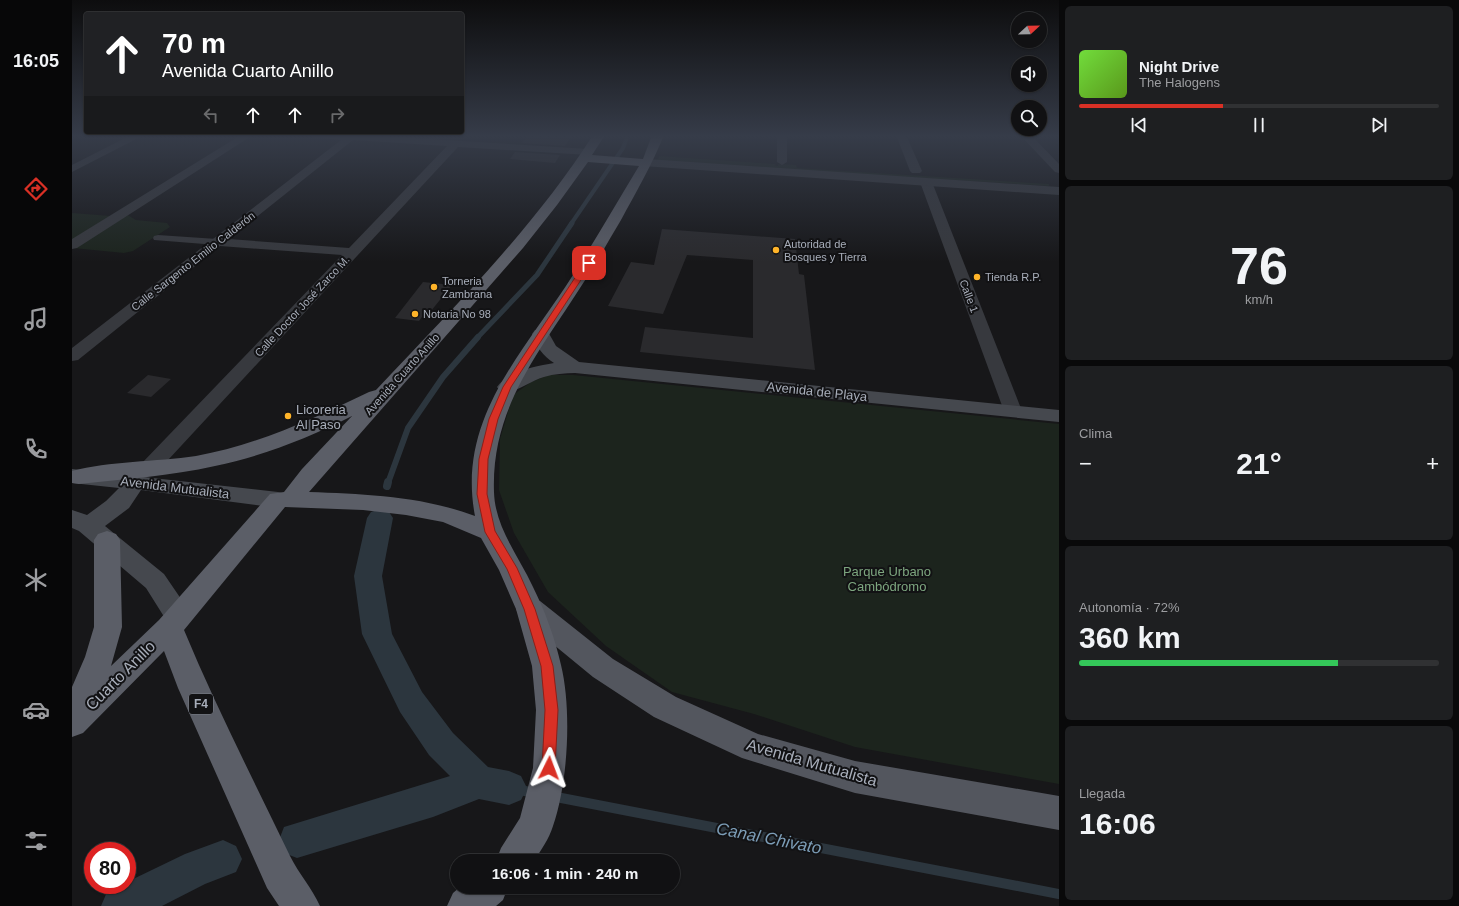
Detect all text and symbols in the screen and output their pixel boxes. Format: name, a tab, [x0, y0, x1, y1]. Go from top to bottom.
north arrow	[1011, 12, 1047, 48]
map controls	[1011, 12, 1047, 136]
icon: ahead	[96, 28, 148, 80]
text: 70 m	[162, 28, 226, 59]
text: 16:05	[13, 51, 59, 71]
button: sound	[1011, 56, 1047, 92]
text: Night Drive	[1139, 58, 1219, 75]
text: Avenida Cuarto Anillo	[162, 61, 334, 81]
text: The Halogens	[1139, 75, 1220, 90]
button: search	[1011, 100, 1047, 136]
icon: left	[200, 104, 222, 126]
icon: ahead	[242, 104, 264, 126]
icon: ahead	[284, 104, 306, 126]
icon: right	[326, 104, 348, 126]
icon: previous	[1128, 114, 1150, 136]
icon: pause	[1248, 114, 1270, 136]
icon: next	[1368, 114, 1390, 136]
icon: directions	[22, 175, 50, 203]
street label: Calle Sargento Emilio Calderón	[129, 209, 257, 313]
text: 76	[1230, 237, 1288, 295]
place label: Autoridad de Bosques y Tierra	[784, 238, 867, 263]
marker: Autoridad de Bosques y Tierra	[771, 245, 781, 255]
pin	[572, 246, 606, 280]
icon: arrive	[578, 252, 600, 274]
street label: Calle Doctor José Zarco M.	[252, 253, 352, 359]
place label: Tienda R.P.	[985, 271, 1041, 283]
marker: Tienda R.P.	[972, 272, 982, 282]
place label: Torneria Zambrana	[442, 275, 493, 300]
street label: Calle 1	[957, 278, 981, 314]
marker: Torneria Zambrana	[429, 282, 439, 292]
text: km/h	[1245, 292, 1273, 307]
icon: music	[22, 305, 50, 333]
place label: Notaria No 98	[423, 308, 491, 320]
marker: Notaria No 98	[410, 309, 420, 319]
street label: Avenida Cuarto Anillo	[362, 331, 442, 417]
street label: Avenida de Playa	[766, 379, 869, 404]
place label: Licoreria Al Paso	[296, 402, 347, 432]
marker: Licoreria Al Paso	[283, 411, 293, 421]
text: Clima	[1079, 426, 1112, 441]
icon: phone	[22, 435, 50, 463]
text: 21°	[1236, 447, 1282, 480]
text: −	[1079, 451, 1092, 476]
text: +	[1426, 451, 1439, 476]
street label: Avenida Mutualista	[120, 473, 231, 502]
park label: Parque Urbano Cambódromo	[843, 564, 931, 594]
icon: climate	[22, 566, 50, 594]
text: Autonomía · 72%	[1079, 600, 1179, 615]
text: 360 km	[1079, 621, 1181, 654]
street label: Cuarto Anillo	[82, 637, 159, 713]
road number: F4	[189, 694, 213, 714]
icon: car	[22, 696, 50, 724]
street label: Avenida Mutualista	[745, 736, 879, 789]
position arrow	[528, 747, 570, 789]
text: Llegada	[1079, 786, 1125, 801]
text: 16:06	[1079, 807, 1156, 840]
water label: Canal Chivato	[715, 819, 823, 858]
icon: filters	[22, 827, 50, 855]
speed limit sign: 80	[84, 842, 136, 894]
text: 16:06 · 1 min · 240 m	[492, 865, 638, 882]

